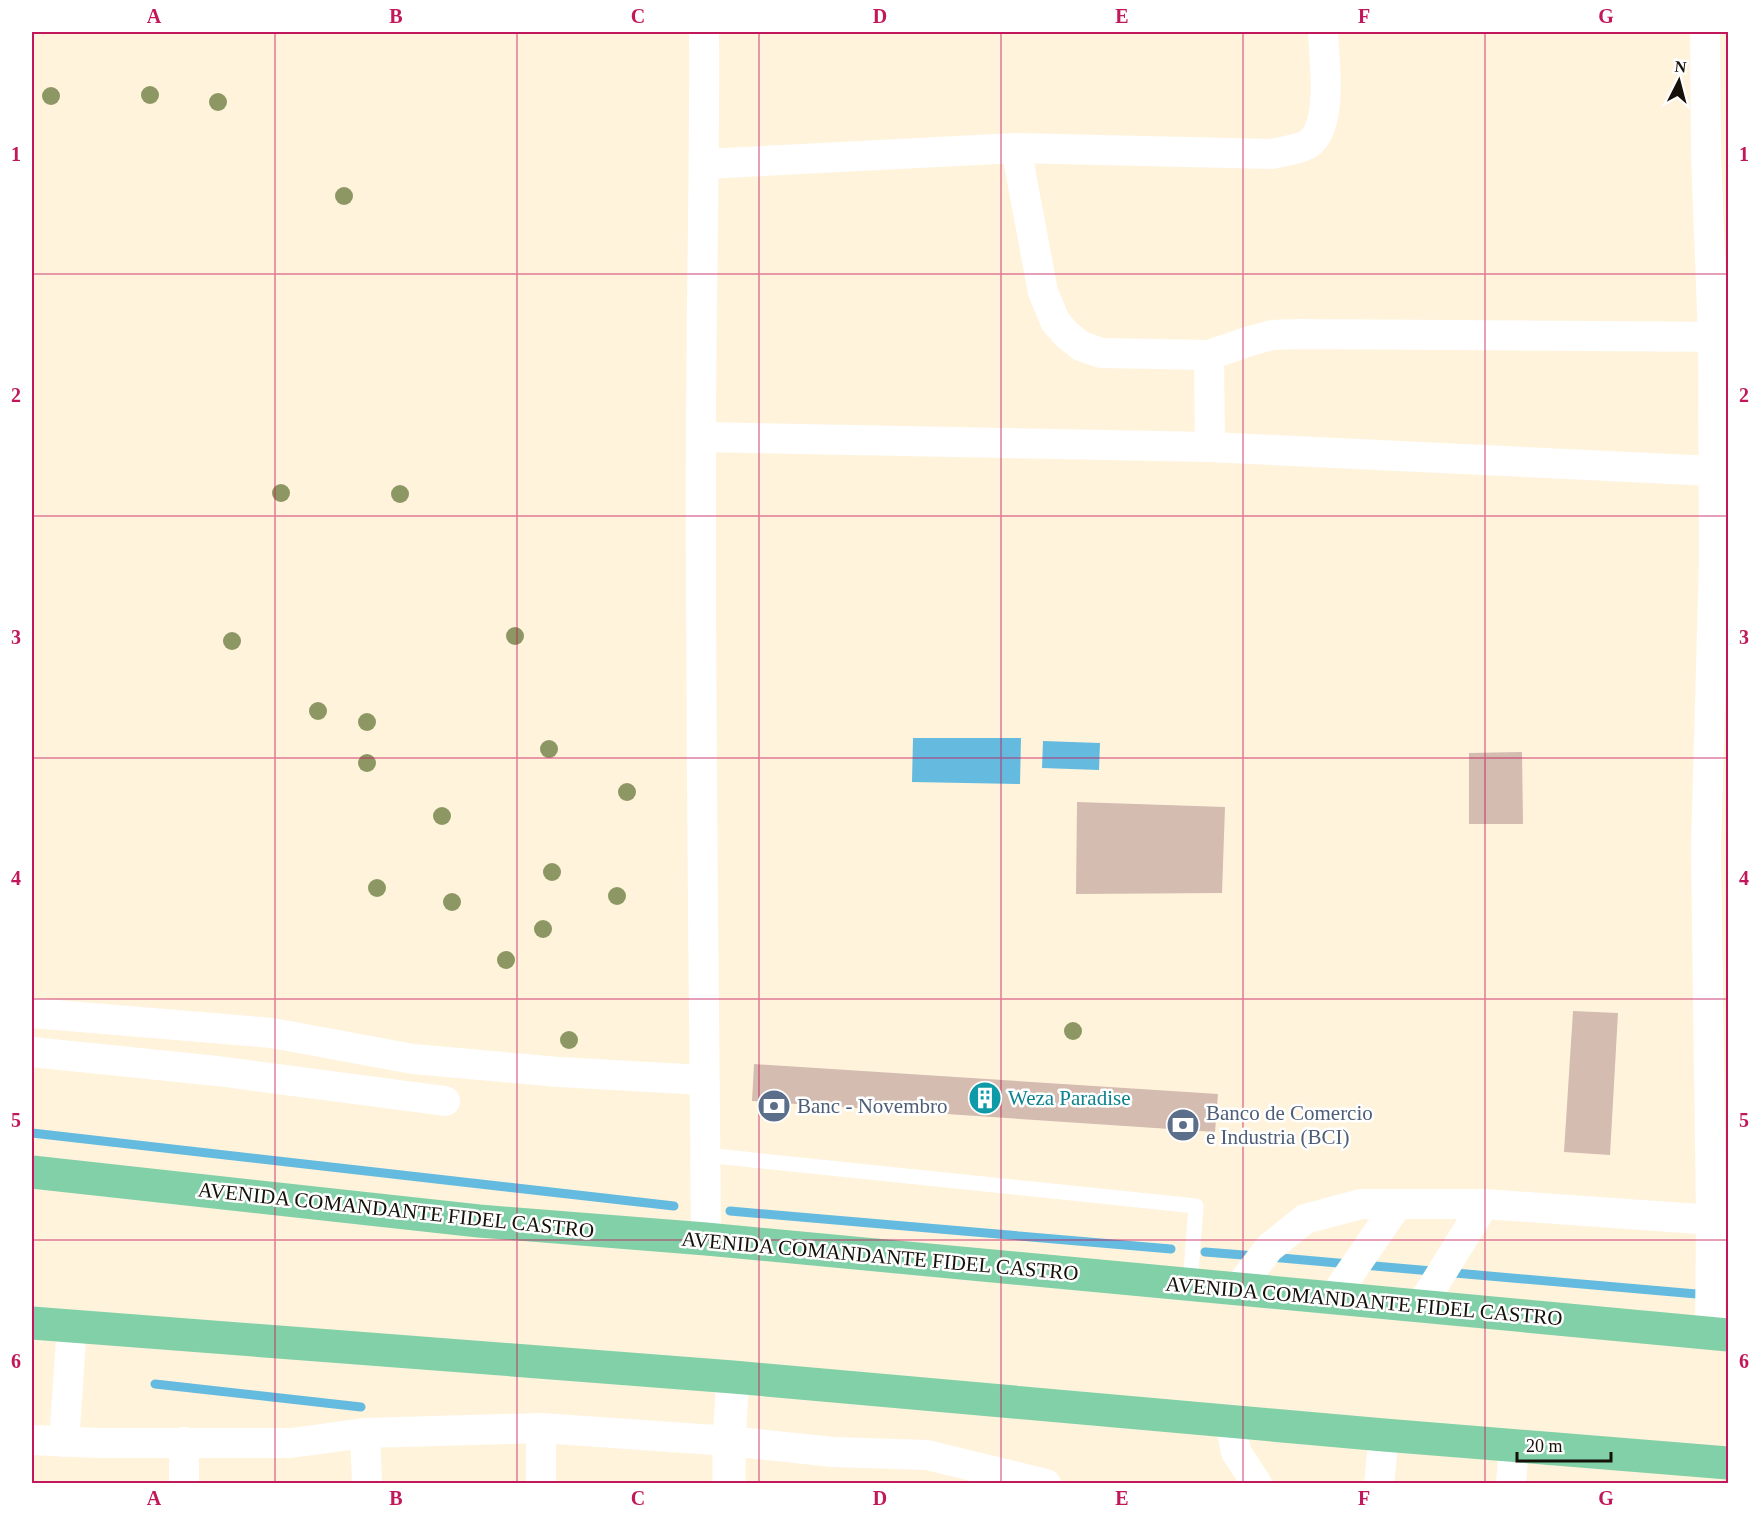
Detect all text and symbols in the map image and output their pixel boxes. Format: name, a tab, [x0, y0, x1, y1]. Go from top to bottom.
text: A	[147, 5, 162, 27]
text: B	[389, 5, 403, 27]
text: C	[631, 5, 645, 27]
text: D	[873, 5, 887, 27]
text: E	[1115, 5, 1129, 27]
text: F	[1358, 5, 1370, 27]
text: G	[1598, 5, 1614, 27]
north arrow	[1649, 51, 1709, 111]
text: N	[1674, 58, 1688, 76]
text: 1	[11, 143, 21, 165]
text: 1	[1739, 143, 1749, 165]
text: 2	[11, 384, 21, 406]
text: 2	[1739, 384, 1749, 406]
text: 3	[11, 626, 21, 648]
text: 3	[1739, 626, 1749, 648]
text: 4	[11, 867, 21, 889]
text: 4	[1739, 867, 1749, 889]
building icon: Weza Paradise	[967, 1080, 1003, 1116]
place label: Weza Paradise	[1008, 1086, 1131, 1110]
bank icon: Banc - Novembro	[756, 1088, 792, 1124]
place label: Banc - Novembro	[797, 1094, 947, 1118]
place label: Banco de Comercio e Industria (BCI)	[1206, 1101, 1373, 1149]
bank icon: Banco de Comercio e Industria (BCI)	[1165, 1107, 1201, 1143]
text: 5	[11, 1109, 21, 1131]
text: 5	[1739, 1109, 1749, 1131]
street label: AVENIDA COMANDANTE FIDEL CASTRO	[197, 1177, 595, 1243]
street label: AVENIDA COMANDANTE FIDEL CASTRO	[680, 1227, 1080, 1285]
street label: AVENIDA COMANDANTE FIDEL CASTRO	[1164, 1272, 1564, 1330]
text: 6	[11, 1350, 21, 1372]
text: 6	[1739, 1350, 1749, 1372]
scale bar	[1517, 1425, 1612, 1463]
text: 20 m	[1526, 1436, 1563, 1456]
text: A	[147, 1487, 162, 1509]
text: B	[389, 1487, 403, 1509]
text: C	[631, 1487, 645, 1509]
text: D	[873, 1487, 887, 1509]
text: E	[1115, 1487, 1129, 1509]
text: F	[1358, 1487, 1370, 1509]
text: G	[1598, 1487, 1614, 1509]

